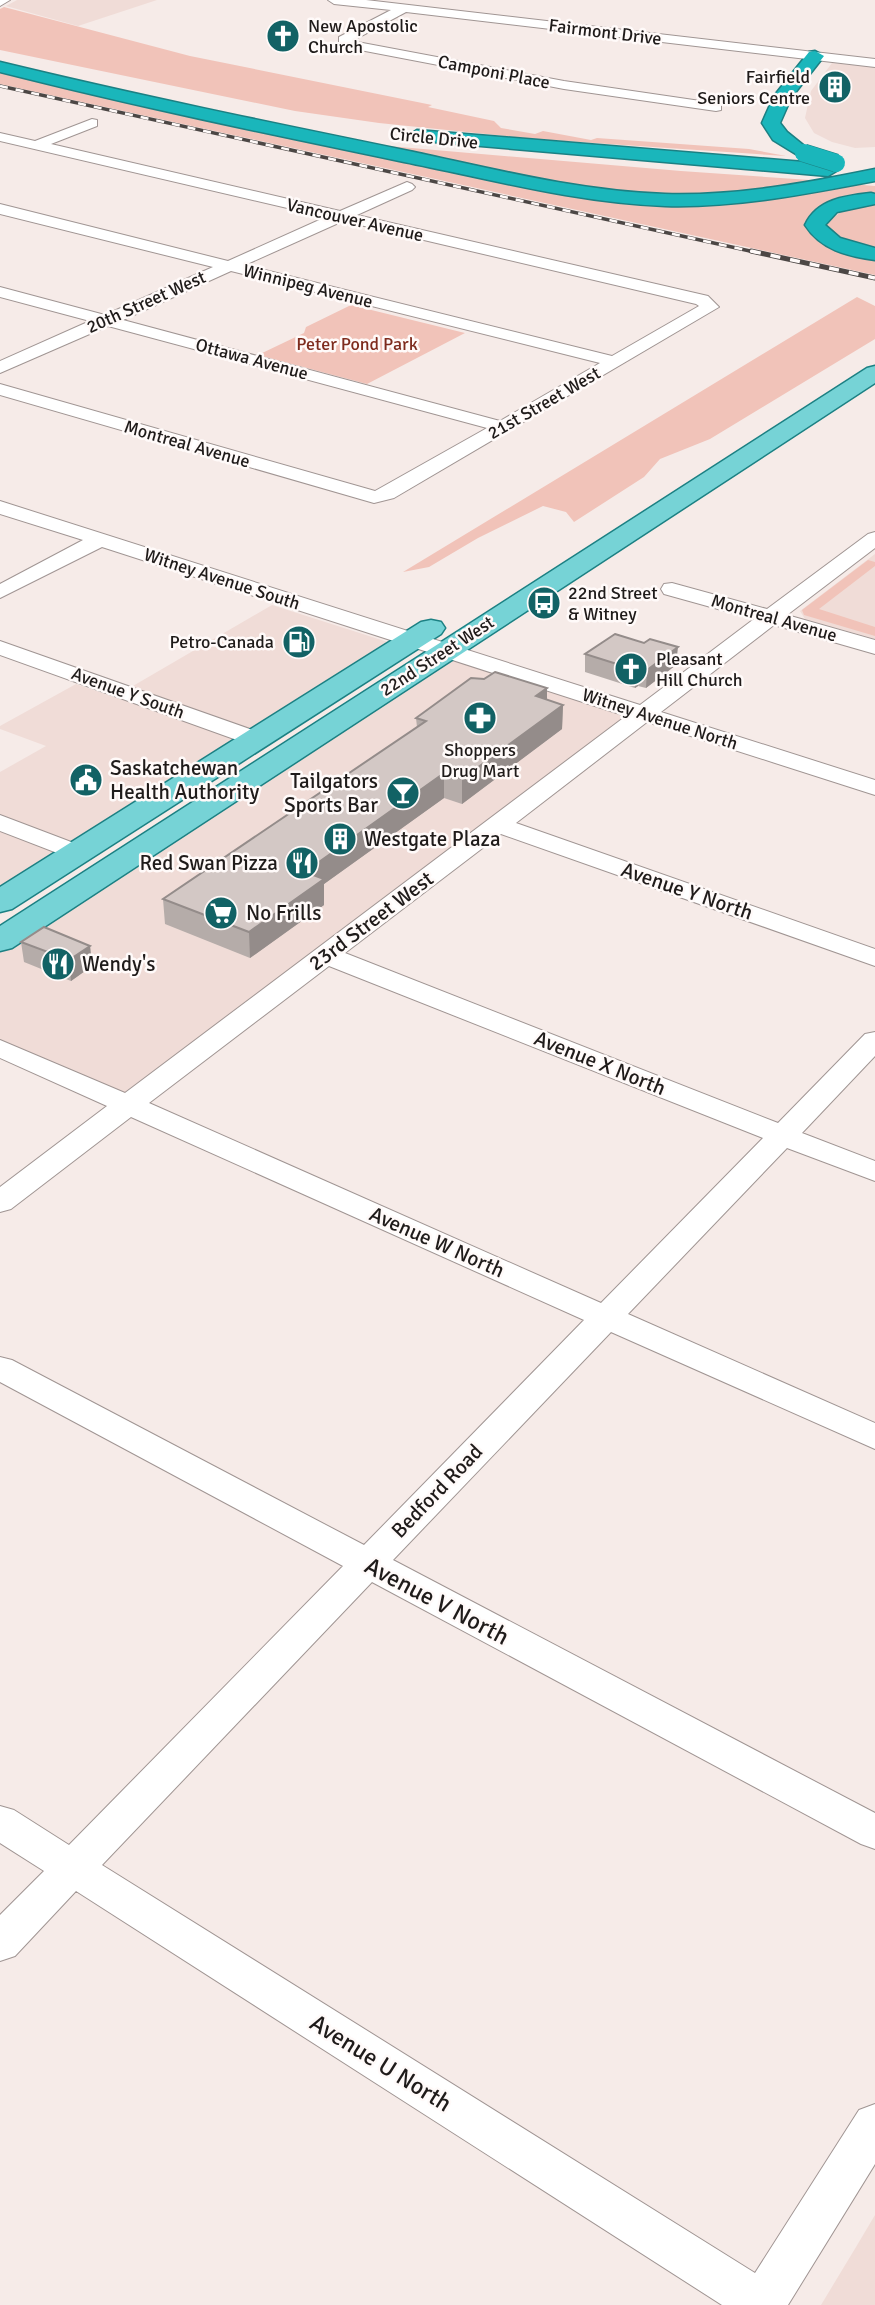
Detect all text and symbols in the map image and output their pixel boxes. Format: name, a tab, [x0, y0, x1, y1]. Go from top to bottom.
street label: Fairmont Drive	[547, 14, 663, 50]
place label: New Apostolic Church	[308, 15, 418, 58]
church icon: New Apostolic Church	[264, 17, 302, 55]
street label: Camponi Place	[436, 50, 552, 94]
place label: Fairfield Seniors Centre	[697, 66, 810, 109]
building icon: Fairfield Seniors Centre	[816, 68, 854, 106]
street label: Circle Drive	[389, 122, 479, 154]
street label: Vancouver Avenue	[284, 194, 426, 246]
street label: Winnipeg Avenue	[241, 259, 375, 313]
street label: 20th Street West	[83, 266, 209, 338]
street label: Ottawa Avenue	[193, 333, 311, 385]
park label: Peter Pond Park	[296, 333, 418, 355]
street label: 21st Street West	[484, 362, 604, 444]
street label: Montreal Avenue	[121, 416, 253, 472]
street label: Witney Avenue South	[141, 543, 303, 615]
place label: 22nd Street & Witney	[568, 582, 658, 625]
bus stop icon: 22nd Street & Witney	[525, 584, 563, 622]
street label: Montreal Avenue	[708, 590, 840, 646]
street label: 22nd Street West	[376, 611, 498, 701]
fuel station icon: Petro-Canada	[280, 623, 318, 661]
place label: Petro-Canada	[170, 631, 274, 653]
place label: Pleasant Hill Church	[656, 648, 742, 691]
church icon: Pleasant Hill Church	[612, 650, 650, 688]
street label: Avenue Y South	[69, 662, 187, 724]
street label: Witney Avenue North	[579, 683, 741, 755]
pharmacy icon: Shoppers Drug Mart	[461, 699, 499, 737]
place label: Shoppers Drug Mart	[441, 739, 519, 782]
place label: Saskatchewan Health Authority	[110, 755, 259, 805]
public building icon: Saskatchewan Health Authority	[67, 761, 105, 799]
place label: Tailgators Sports Bar	[284, 768, 378, 818]
bar icon: Tailgators Sports Bar	[384, 774, 422, 812]
building icon: Westgate Plaza	[321, 820, 359, 858]
place label: Westgate Plaza	[364, 826, 501, 852]
restaurant icon: Red Swan Pizza	[283, 844, 321, 882]
place label: Red Swan Pizza	[139, 850, 278, 876]
street label: Avenue Y North	[618, 856, 756, 926]
street label: 23rd Street West	[304, 866, 438, 976]
supermarket icon: No Frills	[202, 894, 240, 932]
place label: No Frills	[246, 900, 321, 926]
restaurant icon: Wendy's	[39, 945, 77, 983]
place label: Wendy's	[82, 951, 155, 977]
street label: Avenue X North	[531, 1025, 669, 1101]
street label: Avenue W North	[366, 1201, 508, 1283]
street label: Bedford Road	[386, 1439, 488, 1543]
street label: Avenue V North	[360, 1550, 514, 1652]
street label: Avenue U North	[305, 2008, 457, 2118]

